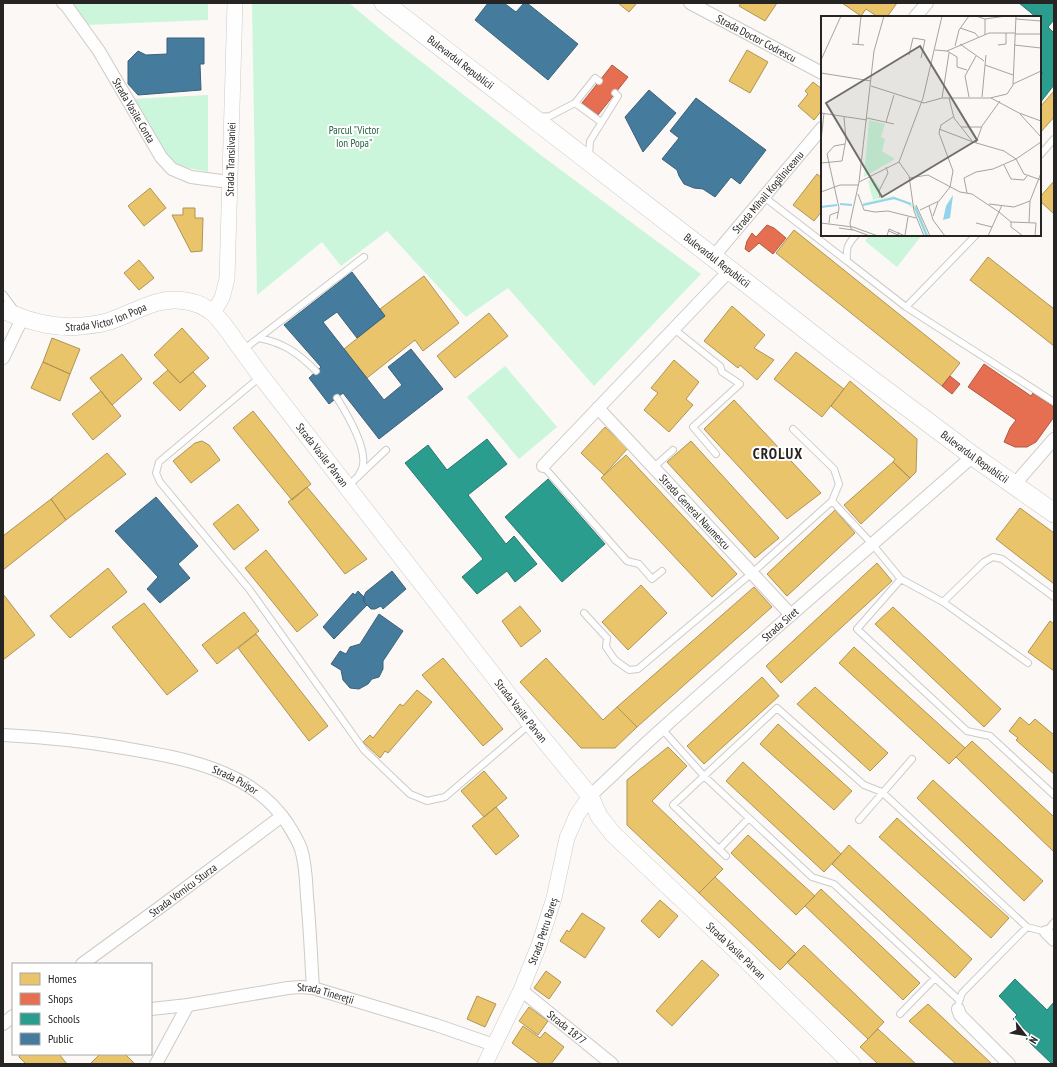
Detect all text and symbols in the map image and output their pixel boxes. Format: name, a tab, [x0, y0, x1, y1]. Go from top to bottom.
street label: Strada Doctor Codrescu	[714, 11, 799, 65]
inset map	[821, 16, 1041, 236]
street label: Bulevardul Republicii	[425, 32, 497, 92]
street label: Strada Vasile Conta	[109, 75, 158, 145]
street label: Strada Transilvaniei	[222, 122, 239, 196]
park label: Parcul "Victor Ion Popa"	[329, 123, 379, 150]
street label: Strada Mihail Kogălniceanu	[729, 148, 807, 236]
street label: Bulevardul Republicii	[681, 230, 753, 291]
street label: Strada Victor Ion Popa	[65, 300, 148, 334]
street label: Strada Vasile Pârvan	[293, 420, 351, 490]
street label: Bulevardul Republicii	[938, 427, 1012, 486]
district label: CROLUX	[753, 444, 803, 463]
street label: Strada General Naumescu	[656, 471, 733, 553]
street label: Strada Siret	[759, 605, 801, 644]
street label: Strada Vasile Pârvan	[492, 676, 550, 746]
street label: Strada Puișor	[210, 762, 261, 797]
street label: Strada Vornicu Sturza	[146, 860, 219, 920]
street label: Strada Petru Rareș	[525, 896, 561, 967]
street label: Strada Vasile Pârvan	[703, 919, 769, 982]
legend	[12, 963, 152, 1055]
text: Homes	[48, 971, 76, 986]
street label: Strada Tinereții	[297, 980, 356, 1007]
text: Shops	[48, 991, 73, 1006]
street label: Strada 1877	[544, 1007, 589, 1047]
text: Schools	[48, 1011, 80, 1026]
north arrow	[1005, 1015, 1045, 1055]
text: Public	[48, 1031, 74, 1046]
text: N	[1026, 1034, 1041, 1046]

